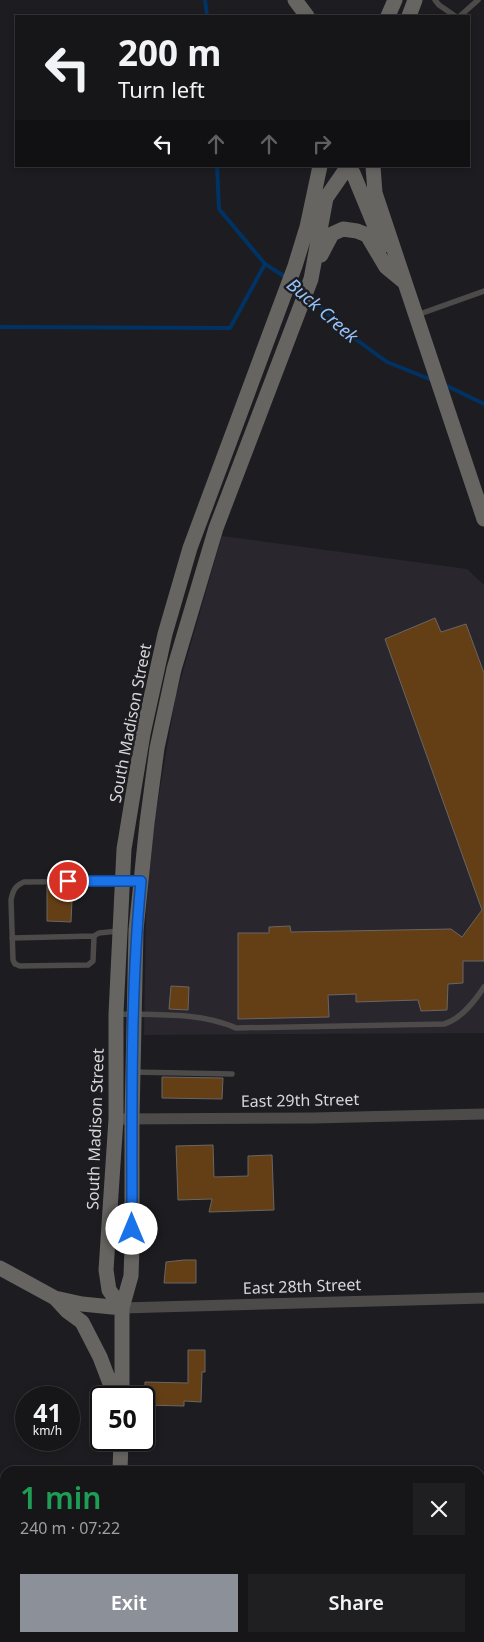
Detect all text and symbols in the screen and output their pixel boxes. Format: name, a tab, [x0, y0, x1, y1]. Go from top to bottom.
text: 200 m	[118, 29, 221, 76]
icon: left	[35, 35, 100, 100]
text: Turn left	[118, 74, 205, 104]
icon: left	[149, 130, 177, 158]
icon: ahead	[202, 130, 230, 158]
icon: ahead	[255, 130, 283, 158]
icon: right	[308, 130, 336, 158]
water label: Buck Creek	[282, 272, 365, 348]
street label: South Madison Street	[104, 641, 156, 804]
pin	[47, 860, 89, 902]
icon: arrive	[54, 867, 82, 895]
street label: South Madison Street	[81, 1048, 109, 1210]
street label: East 29th Street	[241, 1088, 360, 1112]
position arrow	[105, 1202, 157, 1254]
street label: East 28th Street	[243, 1273, 362, 1299]
speed limit sign: 50	[90, 1386, 155, 1451]
text: 41	[33, 1395, 62, 1429]
text: km/h	[33, 1422, 62, 1439]
text: 1 min	[20, 1477, 101, 1518]
button: close	[413, 1483, 465, 1535]
text: 240 m · 07:22	[20, 1517, 120, 1539]
button: Exit	[20, 1574, 238, 1632]
button: Share	[248, 1574, 465, 1632]

